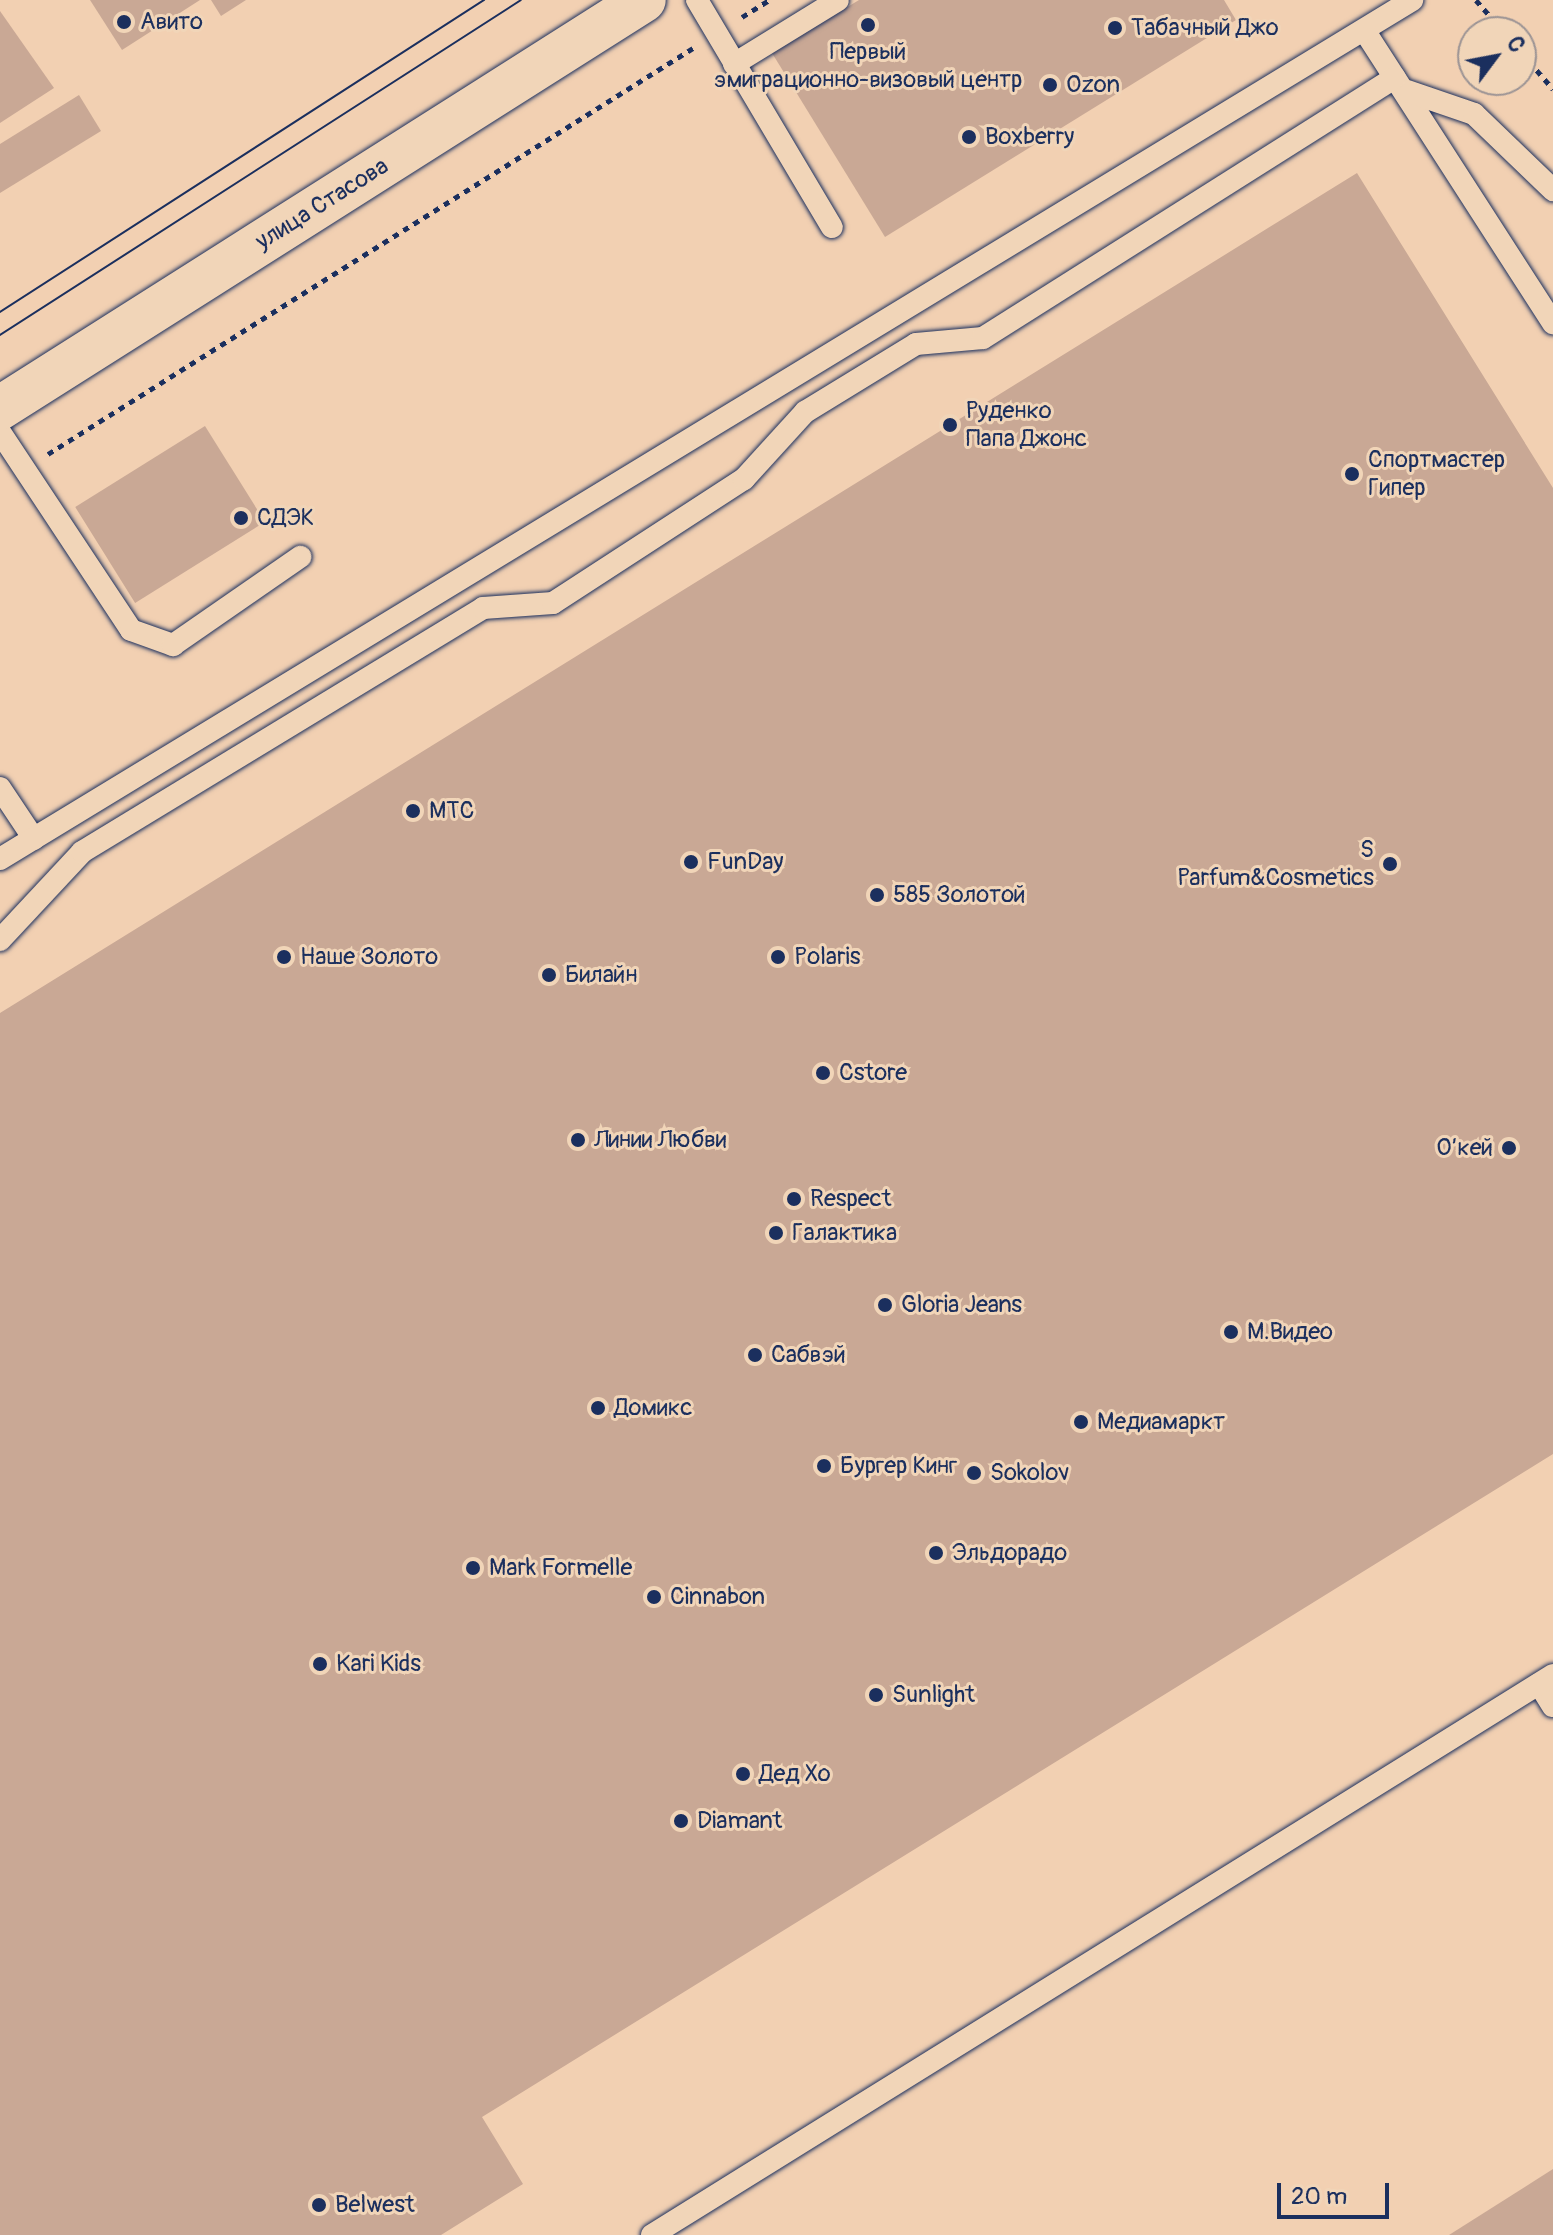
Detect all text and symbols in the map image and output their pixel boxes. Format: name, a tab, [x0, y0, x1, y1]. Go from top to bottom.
place label: Авито	[140, 8, 203, 36]
marker: Авито	[115, 13, 133, 31]
place label: Табачный Джо	[1131, 14, 1279, 42]
marker: Первый эмиграционно-визовый центр	[859, 16, 877, 34]
north arrow	[1457, 16, 1537, 96]
marker: Табачный Джо	[1106, 19, 1124, 37]
text: С	[1500, 31, 1531, 58]
place label: Первый эмиграционно-визовый центр	[714, 38, 1022, 94]
place label: Ozon	[1066, 71, 1120, 99]
marker: Ozon	[1041, 76, 1059, 94]
place label: Boxberry	[985, 123, 1074, 151]
marker: Boxberry	[960, 128, 978, 146]
street label: улица Стасова	[250, 152, 394, 256]
place label: Руденко Папа Джонс	[966, 397, 1087, 453]
marker: Руденко Папа Джонс	[941, 416, 959, 434]
place label: Спортмастер Гипер	[1368, 446, 1505, 502]
marker: Спортмастер Гипер	[1343, 465, 1361, 483]
place label: СДЭК	[257, 504, 314, 532]
marker: СДЭК	[232, 509, 250, 527]
place label: МТС	[429, 797, 474, 825]
marker: МТС	[404, 802, 422, 820]
place label: S Parfum&Cosmetics	[1177, 836, 1374, 892]
place label: FunDay	[707, 848, 784, 876]
marker: FunDay	[682, 853, 700, 871]
marker: S Parfum&Cosmetics	[1381, 855, 1399, 873]
place label: 585 Золотой	[893, 881, 1026, 909]
marker: 585 Золотой	[868, 886, 886, 904]
place label: Наше Золото	[300, 943, 438, 971]
place label: Polaris	[794, 943, 861, 971]
marker: Наше Золото	[275, 948, 293, 966]
marker: Polaris	[769, 948, 787, 966]
place label: Билайн	[565, 961, 637, 989]
marker: Билайн	[540, 966, 558, 984]
place label: Cstore	[839, 1059, 907, 1087]
marker: Cstore	[814, 1064, 832, 1082]
place label: Линии Любви	[594, 1126, 727, 1154]
marker: Линии Любви	[569, 1131, 587, 1149]
place label: О’кей	[1436, 1134, 1493, 1162]
marker: О’кей	[1500, 1139, 1518, 1157]
place label: Respect	[810, 1185, 891, 1213]
marker: Respect	[785, 1190, 803, 1208]
place label: Галактика	[792, 1219, 897, 1247]
marker: Галактика	[767, 1224, 785, 1242]
place label: Gloria Jeans	[901, 1291, 1022, 1319]
marker: Gloria Jeans	[876, 1296, 894, 1314]
place label: М.Видео	[1247, 1318, 1333, 1346]
marker: М.Видео	[1222, 1323, 1240, 1341]
place label: Сабвэй	[771, 1341, 846, 1369]
marker: Сабвэй	[746, 1346, 764, 1364]
place label: Домикс	[614, 1394, 692, 1422]
marker: Домикс	[589, 1399, 607, 1417]
place label: Медиамаркт	[1097, 1408, 1225, 1436]
marker: Медиамаркт	[1072, 1413, 1090, 1431]
place label: Бургер Кинг	[840, 1452, 957, 1480]
marker: Бургер Кинг	[815, 1457, 833, 1475]
place label: Sokolov	[990, 1459, 1069, 1487]
marker: Sokolov	[965, 1464, 983, 1482]
place label: Эльдорадо	[952, 1539, 1067, 1567]
marker: Эльдорадо	[927, 1544, 945, 1562]
place label: Mark Formelle	[489, 1554, 632, 1582]
marker: Mark Formelle	[464, 1559, 482, 1577]
place label: Cinnabon	[670, 1583, 765, 1611]
marker: Cinnabon	[645, 1588, 663, 1606]
place label: Kari Kids	[336, 1650, 421, 1678]
marker: Kari Kids	[311, 1655, 329, 1673]
place label: Sunlight	[892, 1681, 975, 1709]
marker: Sunlight	[867, 1686, 885, 1704]
place label: Дед Хо	[759, 1760, 831, 1788]
marker: Дед Хо	[734, 1765, 752, 1783]
place label: Diamant	[697, 1807, 782, 1835]
marker: Diamant	[672, 1812, 690, 1830]
scale bar	[1281, 2167, 1393, 2217]
text: 20 m	[1291, 2182, 1347, 2211]
place label: Belwest	[335, 2191, 415, 2219]
marker: Belwest	[310, 2196, 328, 2214]

